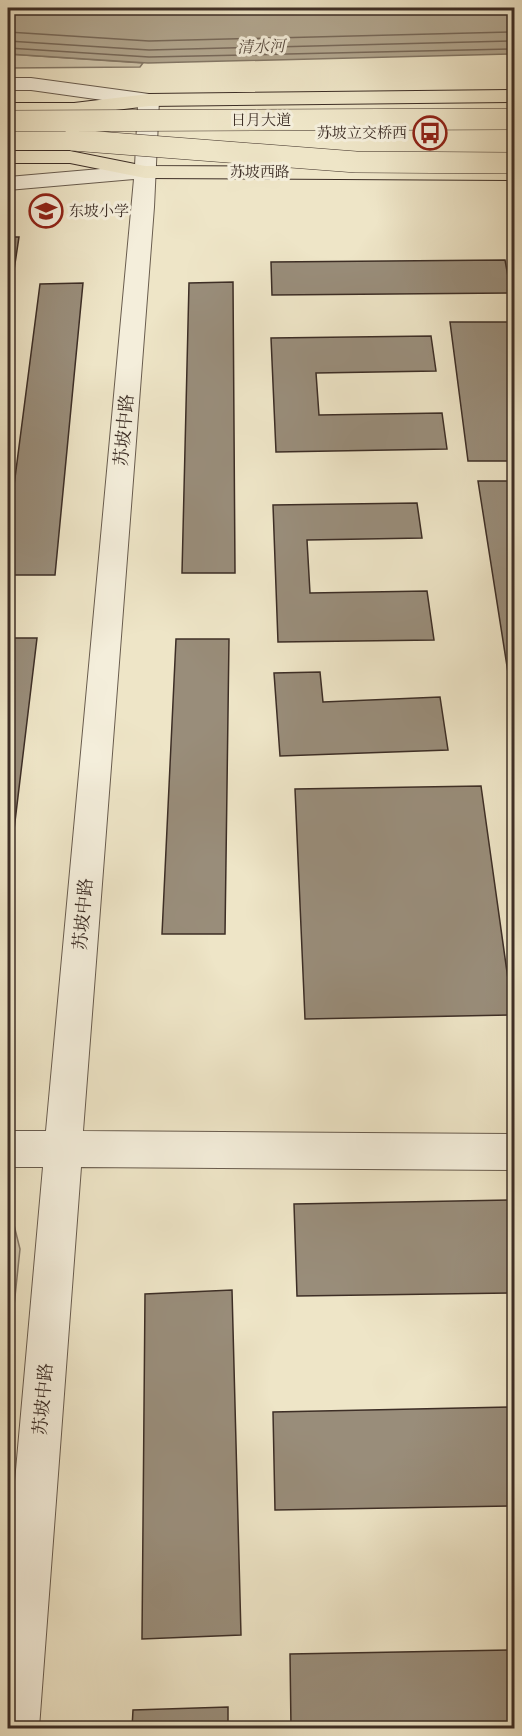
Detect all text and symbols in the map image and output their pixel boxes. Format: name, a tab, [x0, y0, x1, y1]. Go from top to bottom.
water label: 清水河	[237, 35, 288, 59]
street label: 日月大道	[231, 110, 291, 130]
bus stop icon: 苏坡立交桥西	[412, 115, 448, 151]
place label: 苏坡立交桥西	[317, 123, 407, 143]
street label: 苏坡西路	[230, 162, 290, 182]
school or university icon: 东坡小学	[28, 193, 64, 229]
place label: 东坡小学	[69, 201, 129, 221]
street label: 苏坡中路	[109, 393, 139, 467]
street label: 苏坡中路	[68, 877, 98, 951]
street label: 苏坡中路	[28, 1362, 58, 1436]

